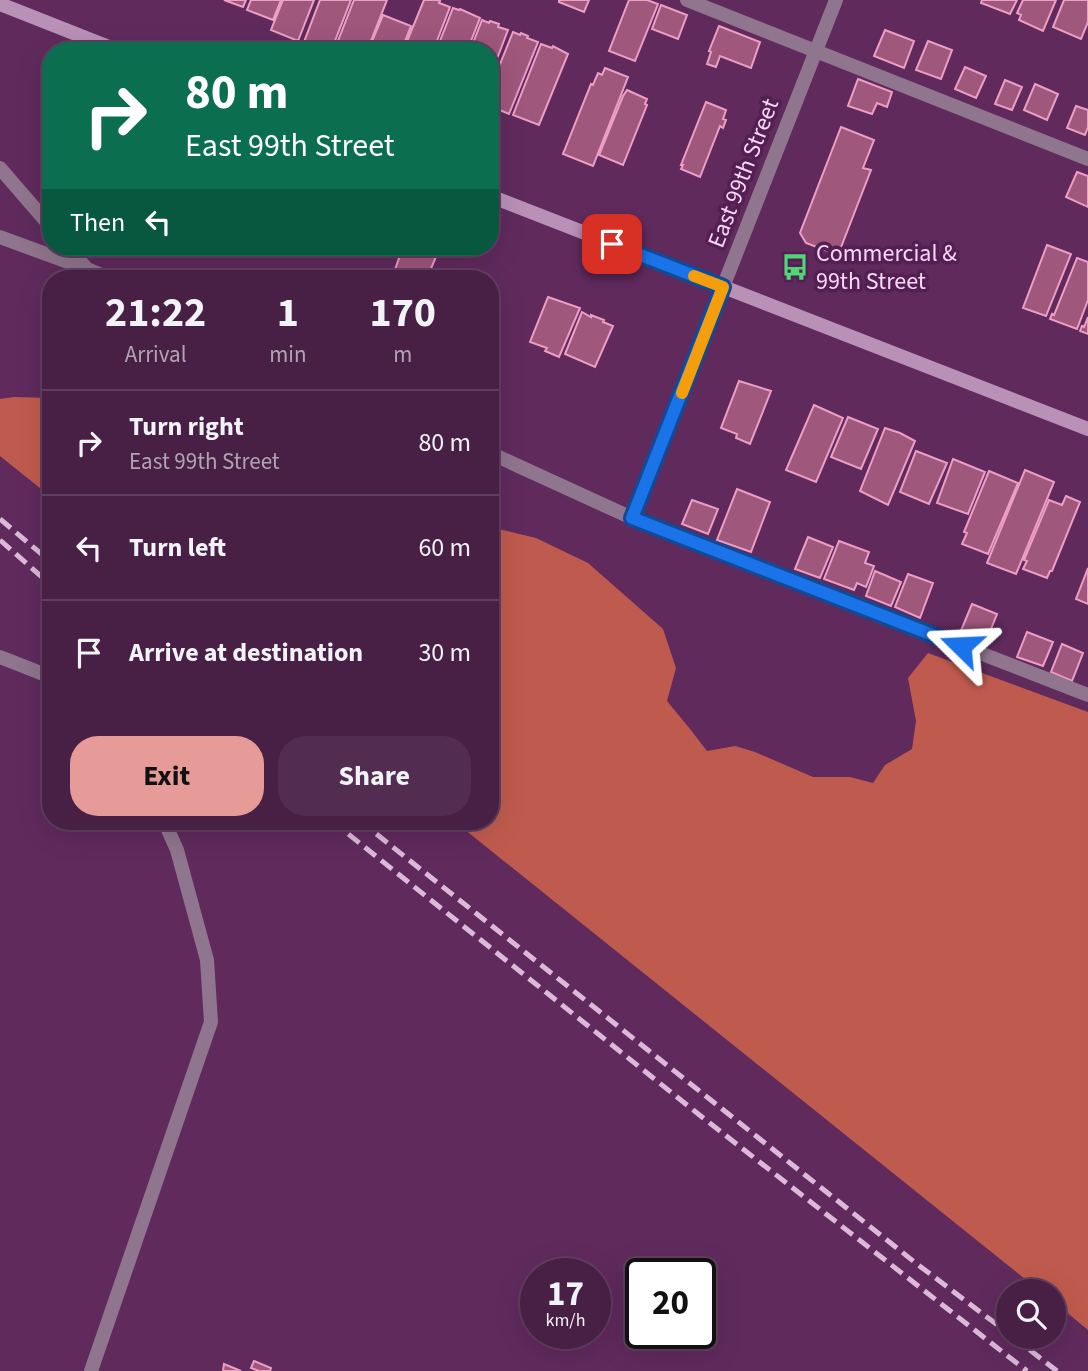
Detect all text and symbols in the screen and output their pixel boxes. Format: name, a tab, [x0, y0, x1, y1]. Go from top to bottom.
text: 80 m	[185, 58, 289, 128]
icon: right	[70, 70, 161, 161]
street label: East 99th Street	[699, 94, 788, 253]
text: East 99th Street	[185, 123, 395, 169]
icon: left	[139, 203, 177, 241]
text: Then	[70, 204, 125, 241]
pin	[582, 214, 642, 274]
icon: arrive	[593, 225, 631, 263]
place label: Commercial & 99th Street	[816, 236, 957, 299]
bus stop icon: Commercial & 99th Street	[780, 252, 810, 282]
text: 21:22	[105, 283, 206, 343]
text: 1	[277, 283, 299, 343]
text: 170	[369, 283, 436, 343]
text: Arrival	[125, 338, 187, 371]
text: min	[269, 338, 307, 371]
text: m	[393, 338, 412, 371]
text: Turn right	[129, 408, 244, 445]
icon: right	[70, 424, 108, 462]
text: 80 m	[418, 424, 471, 461]
text: East 99th Street	[129, 445, 280, 478]
icon: left	[70, 529, 108, 567]
text: Turn left	[129, 529, 226, 566]
text: 60 m	[418, 529, 471, 566]
position arrow	[924, 609, 998, 683]
icon: arrive	[70, 634, 108, 672]
text: Arrive at destination	[129, 634, 363, 671]
text: 30 m	[418, 634, 471, 671]
button: Exit	[70, 736, 264, 816]
button: Share	[278, 736, 471, 816]
speed limit sign: 20	[625, 1258, 716, 1349]
text: 17	[547, 1269, 584, 1319]
map controls	[996, 1279, 1066, 1349]
button: search	[996, 1279, 1066, 1349]
text: km/h	[546, 1308, 585, 1333]

